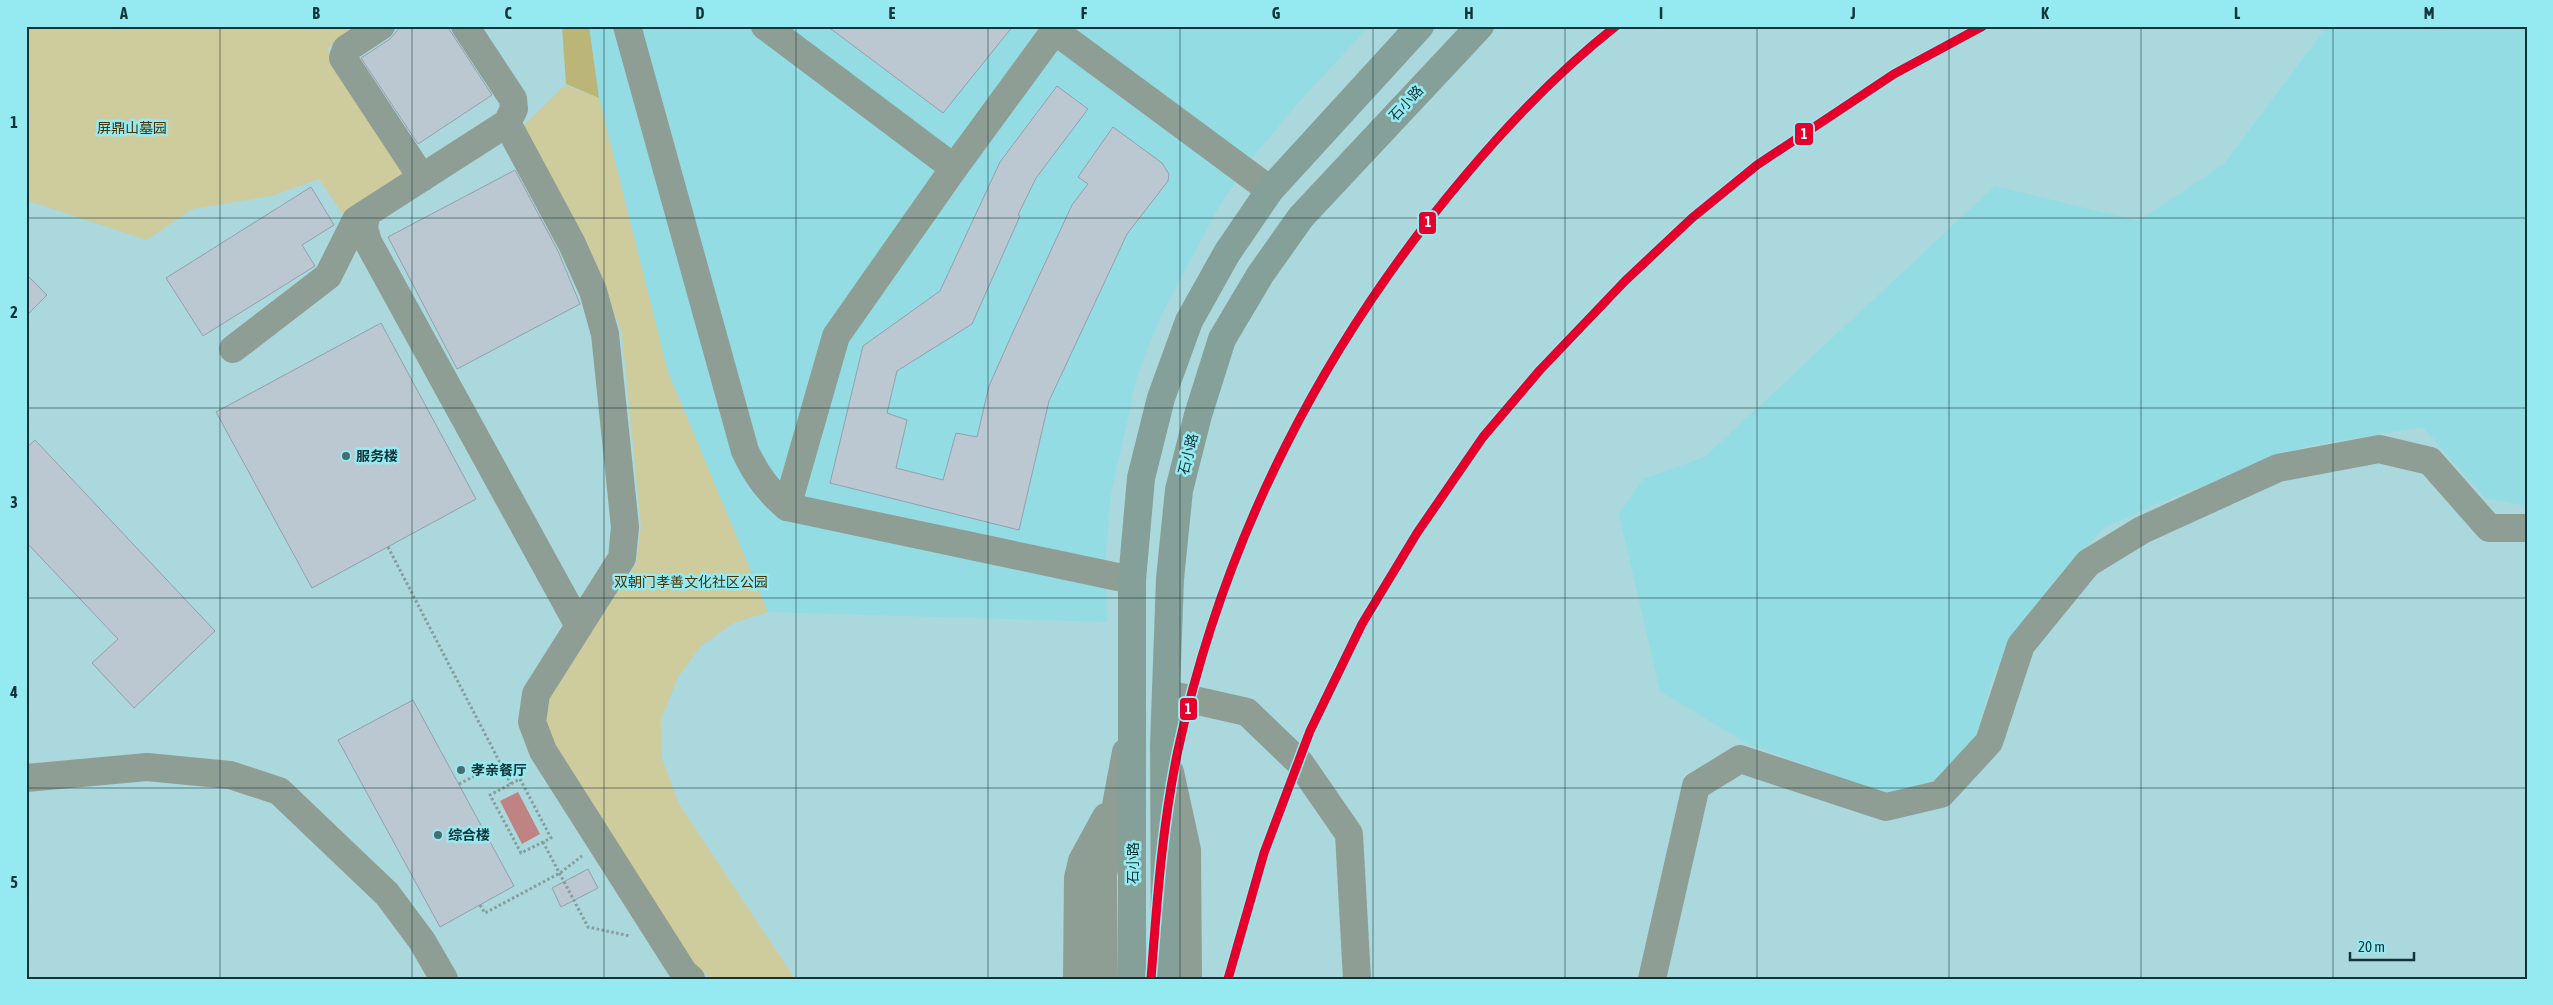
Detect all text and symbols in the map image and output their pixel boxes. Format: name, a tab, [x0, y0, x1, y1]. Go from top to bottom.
text: A	[119, 4, 128, 22]
text: B	[312, 4, 320, 22]
text: C	[504, 4, 512, 22]
text: D	[696, 4, 705, 22]
text: E	[889, 4, 896, 22]
text: F	[1081, 4, 1088, 22]
text: G	[1272, 4, 1281, 22]
text: H	[1464, 4, 1474, 22]
text: I	[1659, 4, 1663, 22]
text: J	[1849, 4, 1856, 22]
text: K	[2041, 4, 2049, 22]
text: L	[2234, 4, 2241, 22]
text: M	[2424, 4, 2434, 22]
street label: 石小路	[1386, 82, 1426, 124]
text: 1	[10, 113, 18, 131]
park label: 屏鼎山墓园	[97, 120, 167, 136]
line badge: 1	[1794, 122, 1814, 146]
text: 1	[1801, 126, 1808, 142]
line badge: 1	[1418, 211, 1437, 235]
text: 1	[1425, 214, 1432, 230]
text: 2	[10, 303, 18, 321]
street label: 石小路	[1175, 432, 1201, 476]
place label: 服务楼	[356, 448, 398, 464]
marker: 服务楼	[340, 450, 352, 462]
text: 3	[10, 493, 18, 511]
park label: 双朝门孝善文化社区公园	[614, 574, 768, 590]
text: 4	[9, 683, 18, 701]
line badge: 1	[1179, 697, 1198, 721]
text: 1	[1185, 701, 1192, 717]
place label: 孝亲餐厅	[471, 762, 527, 778]
marker: 孝亲餐厅	[455, 764, 467, 776]
place label: 综合楼	[448, 827, 490, 843]
marker: 综合楼	[432, 829, 444, 841]
street label: 石小路	[1125, 842, 1141, 884]
text: 5	[10, 873, 18, 891]
scale bar	[2350, 930, 2414, 962]
text: 20 m	[2358, 938, 2385, 955]

